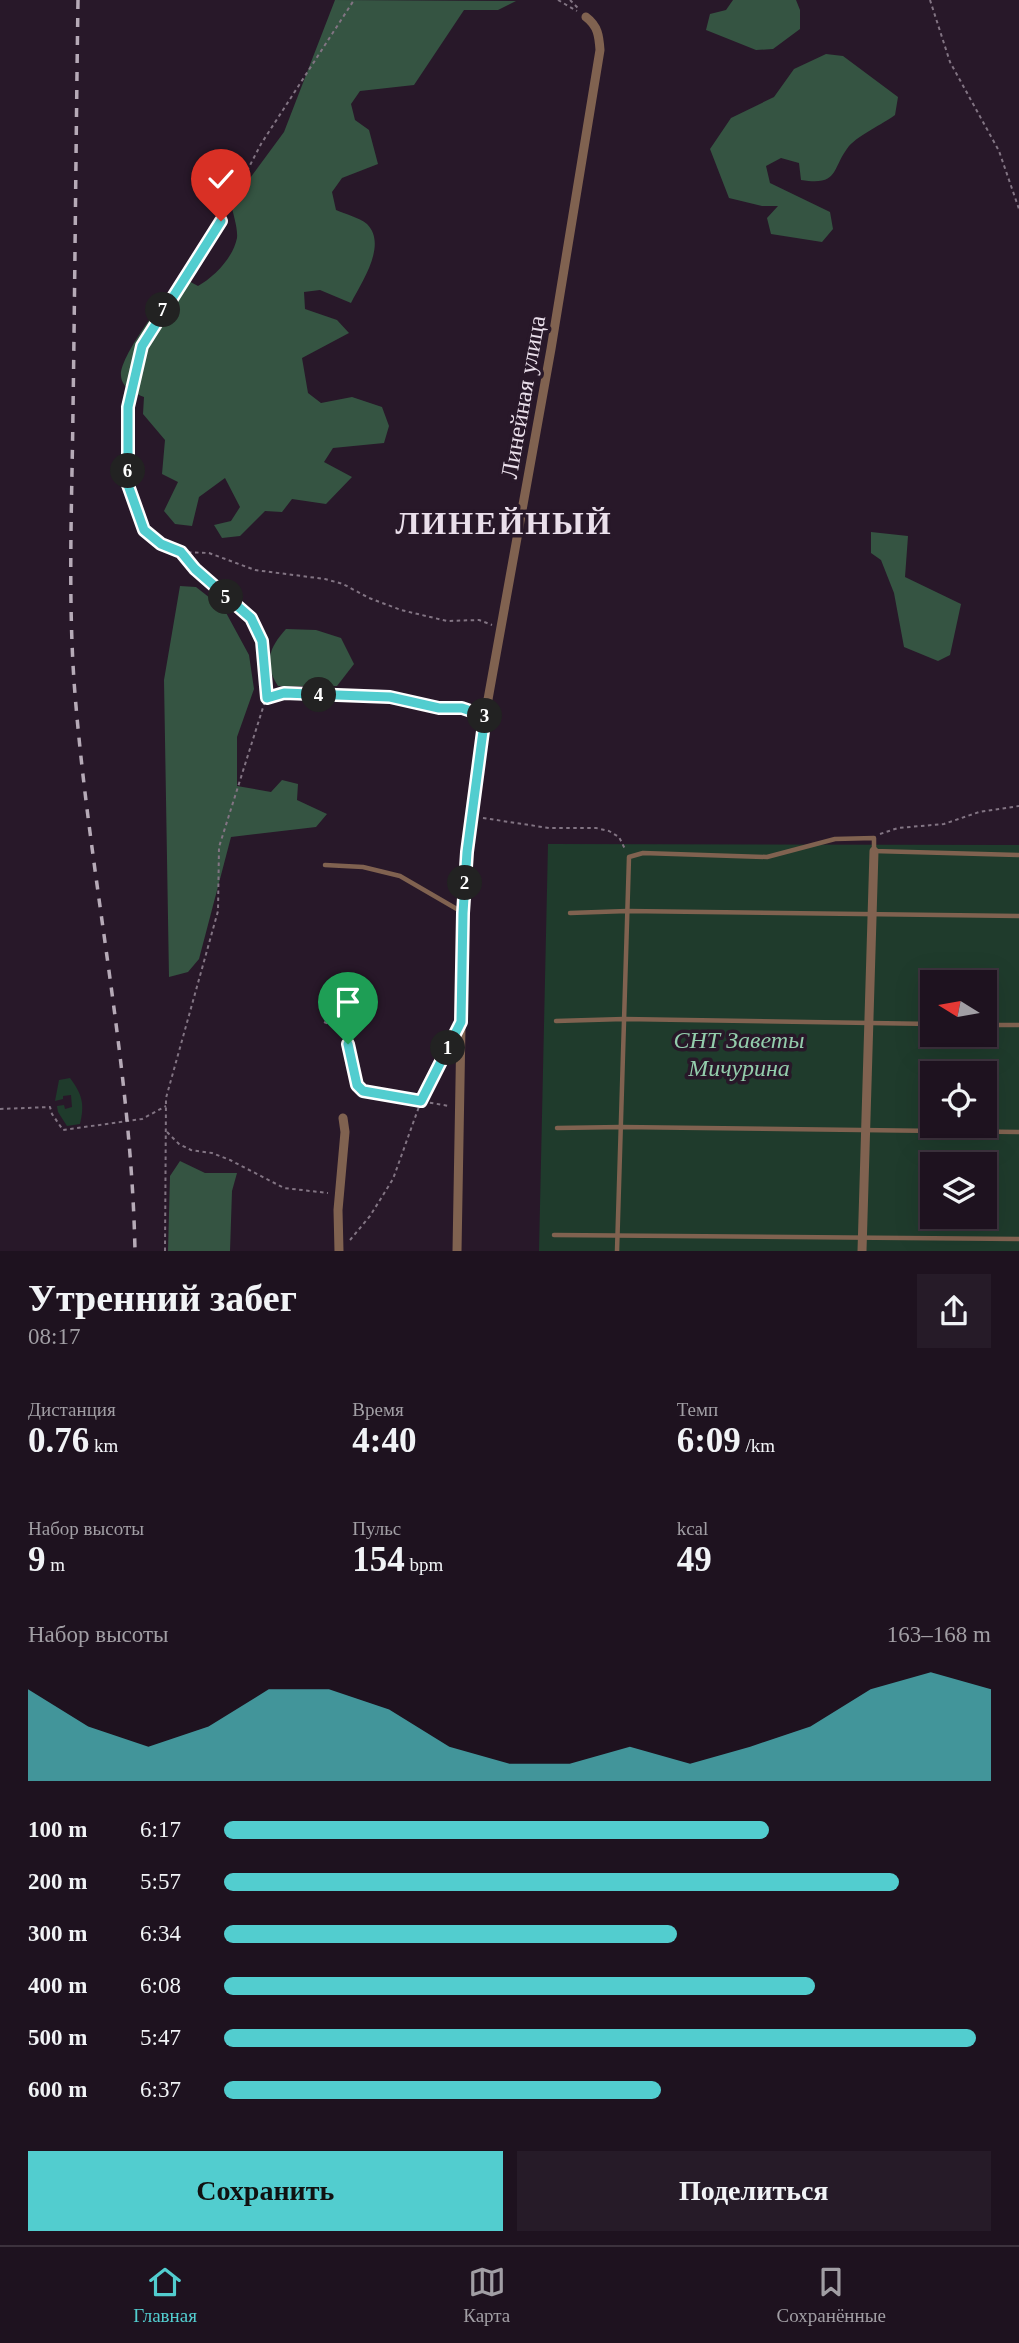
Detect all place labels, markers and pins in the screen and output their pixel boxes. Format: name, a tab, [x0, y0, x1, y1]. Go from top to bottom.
pin	[191, 149, 251, 221]
pin: 7	[146, 292, 180, 328]
pin: 6	[110, 454, 146, 489]
pin: 5	[208, 580, 244, 614]
pin: 4	[302, 678, 336, 712]
pin: 3	[468, 698, 503, 734]
pin: 2	[448, 866, 482, 900]
pin	[318, 972, 378, 1044]
pin: 1	[430, 1030, 466, 1066]

